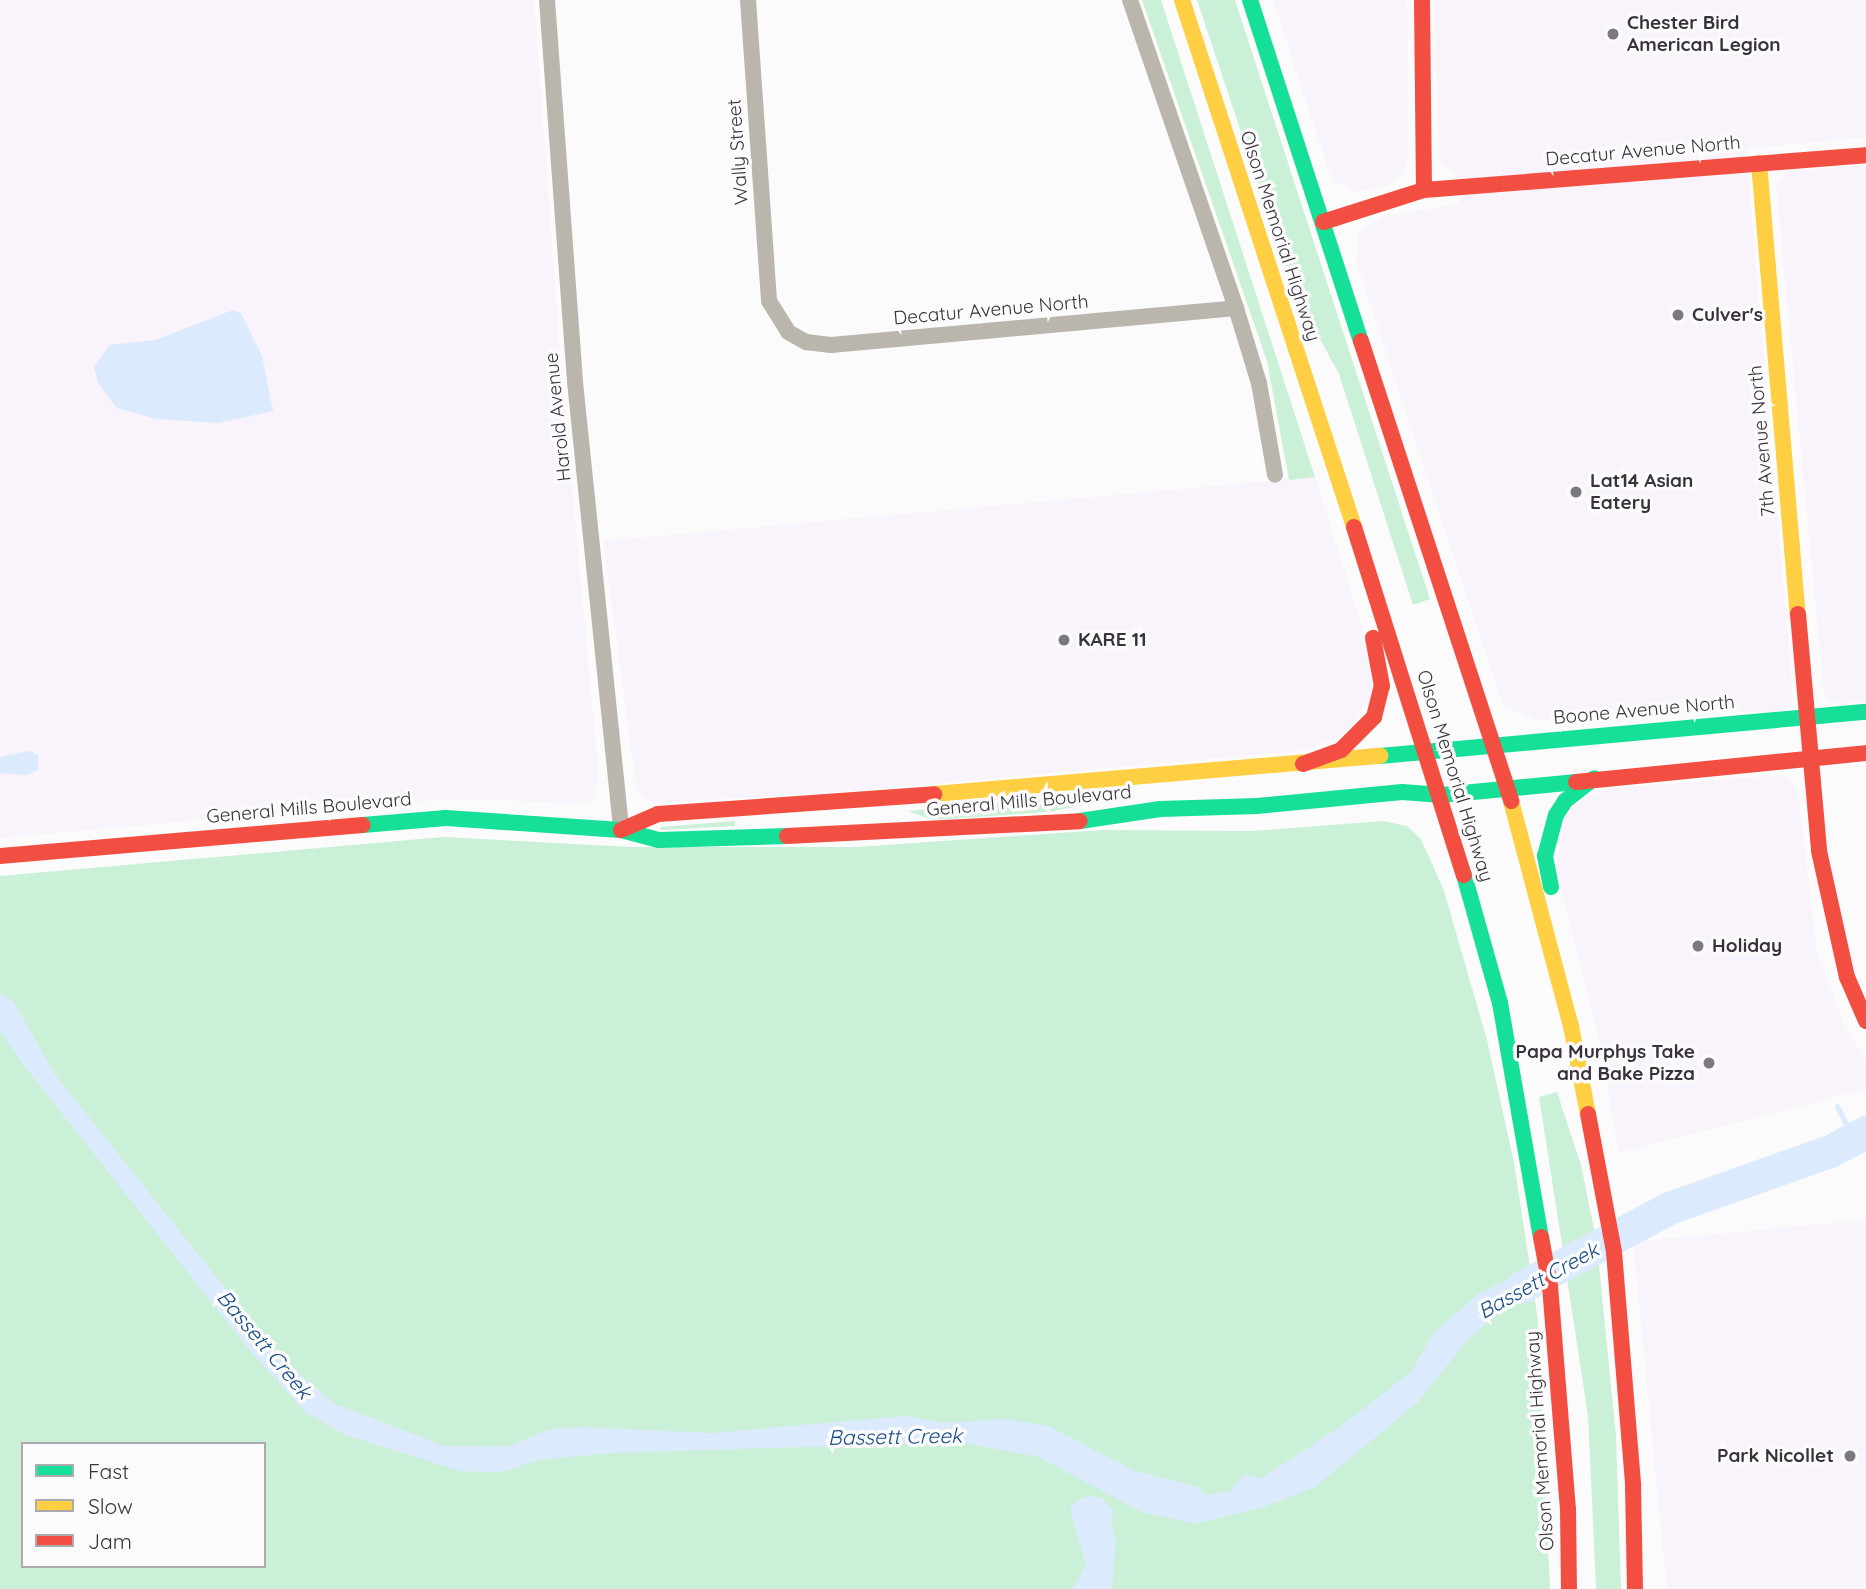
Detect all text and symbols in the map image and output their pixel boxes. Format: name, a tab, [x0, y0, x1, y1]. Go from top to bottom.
place label: Chester Bird American Legion	[1627, 12, 1781, 56]
marker: Chester Bird American Legion	[1605, 26, 1621, 42]
street label: Wally Street	[723, 98, 753, 206]
street label: Olson Memorial Highway	[1235, 128, 1325, 344]
street label: Decatur Avenue North	[1545, 131, 1741, 171]
street label: Decatur Avenue North	[893, 290, 1089, 330]
place label: Culver's	[1692, 304, 1763, 326]
marker: Culver's	[1670, 307, 1686, 323]
street label: Harold Avenue	[540, 351, 576, 483]
street label: 7th Avenue North	[1744, 364, 1780, 518]
place label: Lat14 Asian Eatery	[1590, 470, 1693, 514]
marker: Lat14 Asian Eatery	[1568, 484, 1584, 500]
place label: KARE 11	[1078, 629, 1147, 651]
marker: KARE 11	[1056, 632, 1072, 648]
street label: Olson Memorial Highway	[1412, 667, 1498, 885]
street label: Boone Avenue North	[1552, 691, 1736, 729]
street label: General Mills Boulevard	[925, 781, 1133, 821]
street label: General Mills Boulevard	[205, 788, 413, 828]
place label: Holiday	[1712, 935, 1782, 957]
marker: Holiday	[1690, 938, 1706, 954]
place label: Papa Murphys Take and Bake Pizza	[1516, 1041, 1695, 1085]
marker: Papa Murphys Take and Bake Pizza	[1701, 1055, 1717, 1071]
water label: Bassett Creek	[1473, 1236, 1603, 1324]
water label: Bassett Creek	[212, 1284, 318, 1404]
street label: Olson Memorial Highway	[1521, 1330, 1559, 1552]
water label: Bassett Creek	[828, 1422, 962, 1450]
legend	[21, 1442, 266, 1568]
place label: Park Nicollet	[1717, 1445, 1834, 1467]
marker: Park Nicollet	[1840, 1446, 1860, 1466]
text: Fast	[88, 1458, 129, 1484]
text: Slow	[88, 1493, 133, 1519]
text: Jam	[88, 1528, 132, 1554]

